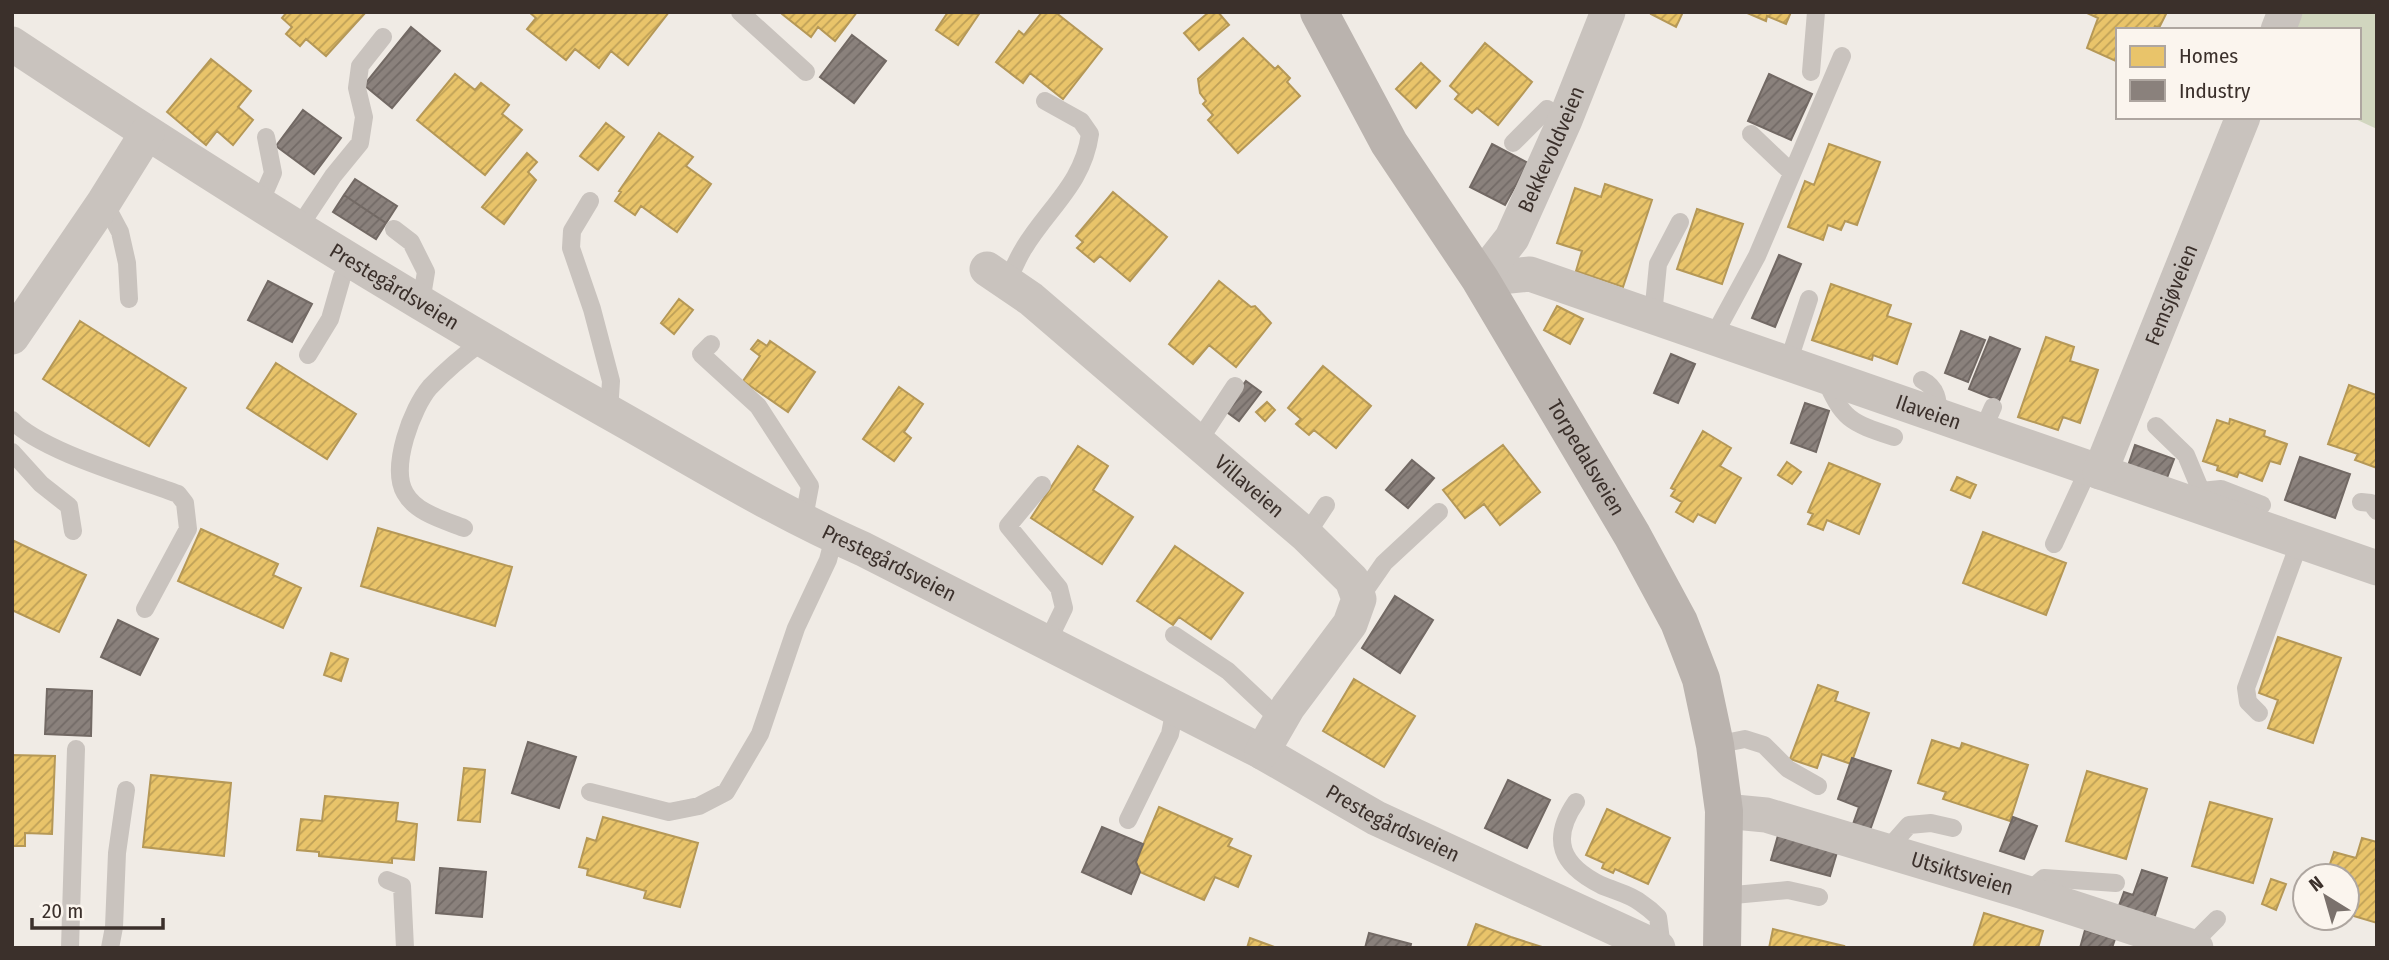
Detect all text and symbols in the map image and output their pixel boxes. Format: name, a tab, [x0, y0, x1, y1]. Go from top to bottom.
legend	[2116, 28, 2361, 119]
text: Homes	[2179, 43, 2238, 69]
text: Industry	[2179, 78, 2251, 104]
street label: Bekkevoldveien	[1512, 83, 1590, 216]
street label: Prestegårdsveien	[325, 238, 464, 336]
street label: Femsjøveien	[2139, 241, 2203, 349]
street label: Ilaveien	[1892, 389, 1965, 436]
street label: Torpedalsveien	[1542, 395, 1631, 520]
street label: Villaveien	[1209, 449, 1289, 523]
street label: Prestegårdsveien	[818, 519, 961, 607]
street label: Prestegårdsveien	[1321, 779, 1464, 868]
street label: Utsiktsveien	[1908, 846, 2016, 901]
north arrow	[2291, 862, 2361, 932]
text: N	[2305, 871, 2328, 896]
scale bar	[32, 886, 163, 930]
text: 20 m	[42, 898, 83, 924]

